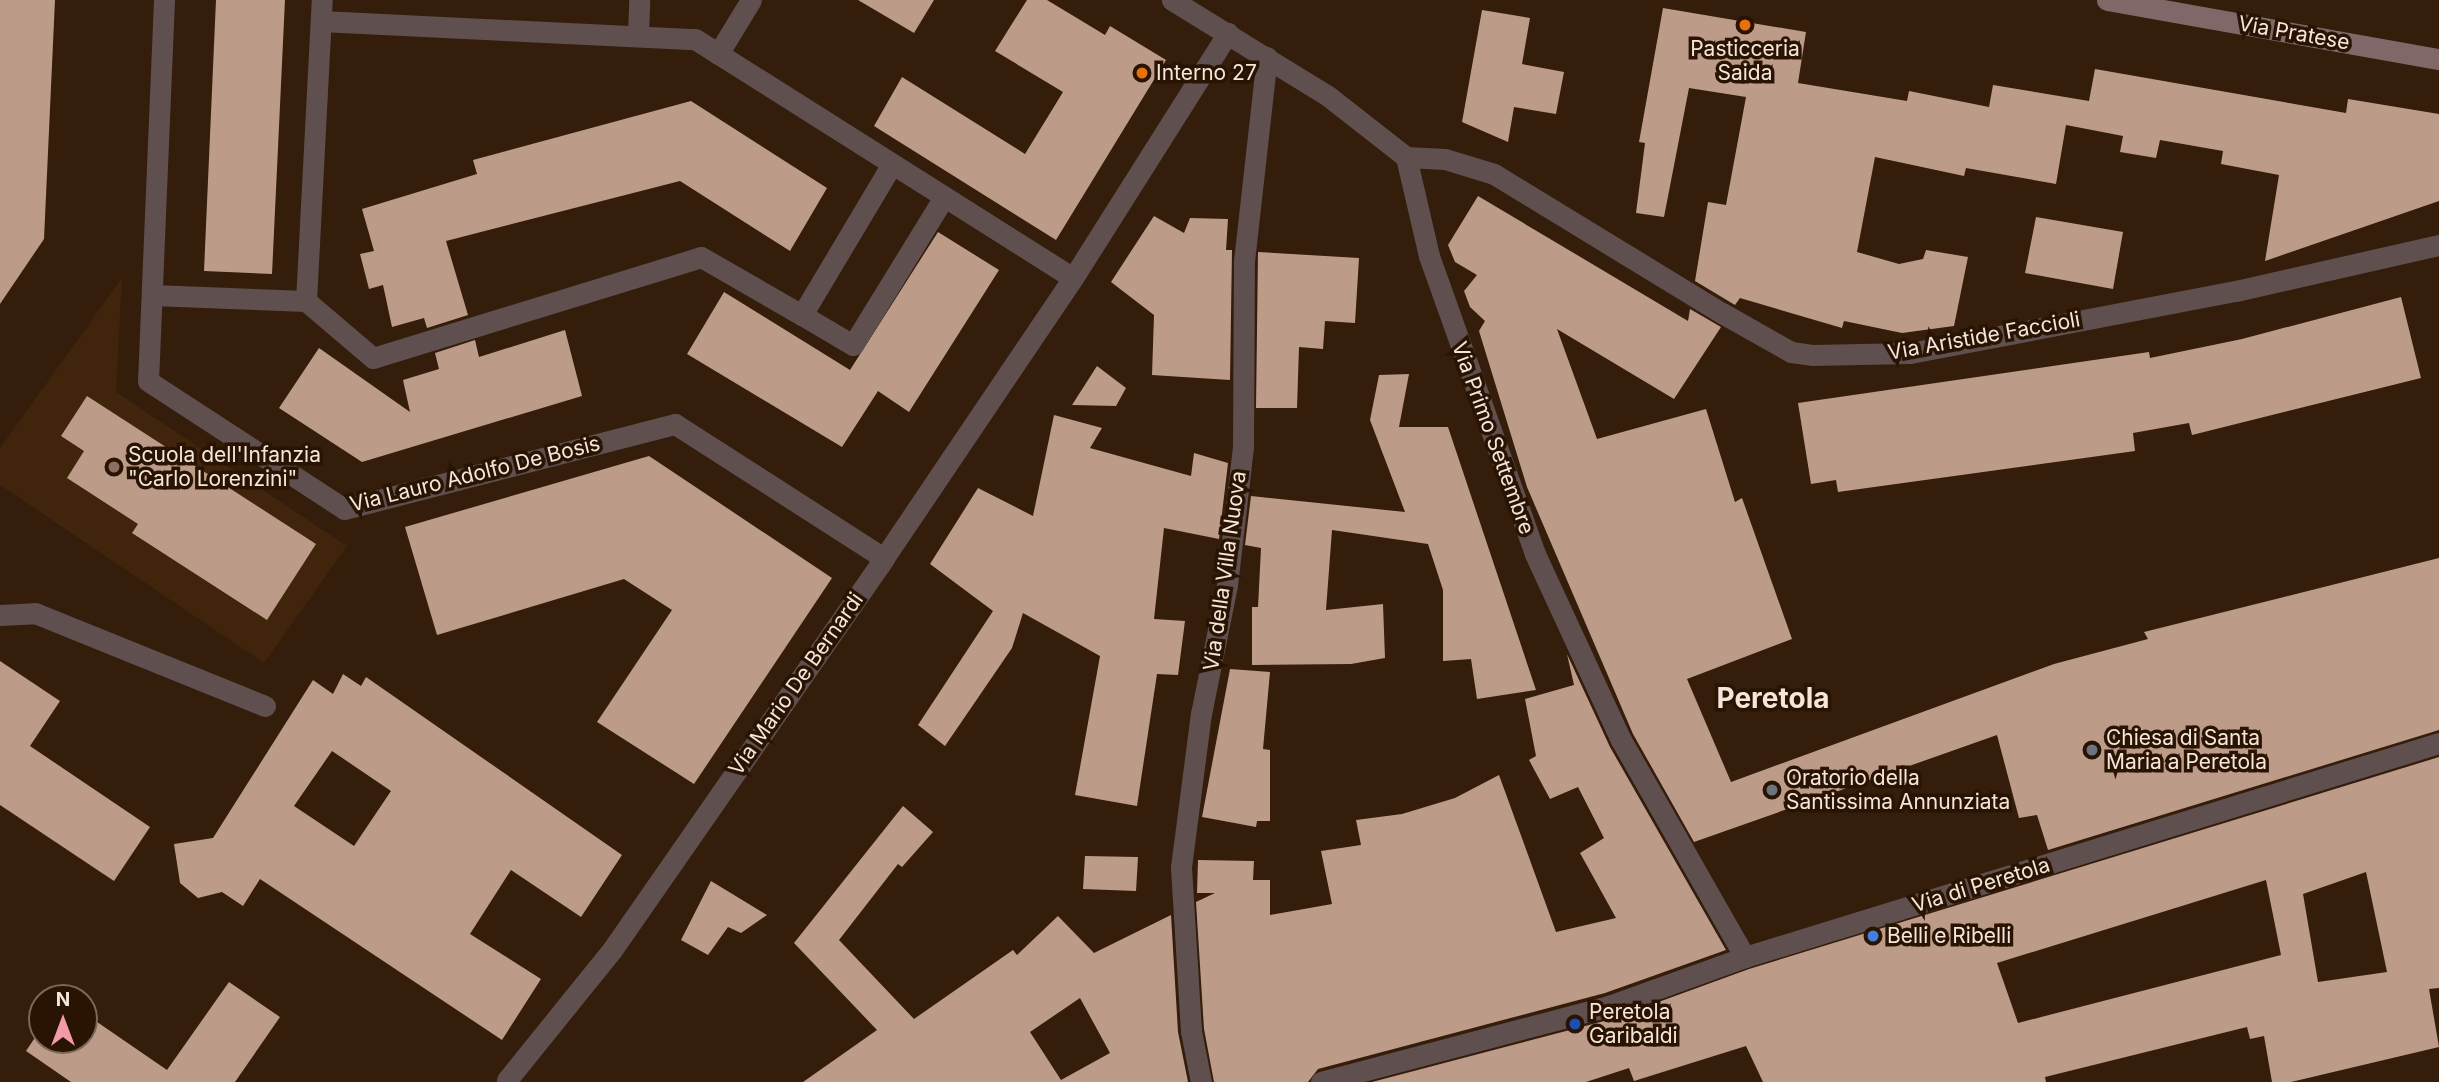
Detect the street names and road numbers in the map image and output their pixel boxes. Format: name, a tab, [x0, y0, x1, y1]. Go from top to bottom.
street label: Via Pratese	[2236, 11, 2352, 55]
street label: Via Aristide Faccioli	[1886, 307, 2082, 365]
street label: Via Primo Settembre	[1446, 338, 1540, 538]
street label: Via Lauro Adolfo De Bosis	[347, 431, 603, 517]
street label: Via della Villa Nuova	[1198, 469, 1252, 673]
street label: Via Mario De Bernardi	[723, 588, 869, 780]
street label: Via di Peretola	[1909, 852, 2053, 918]

